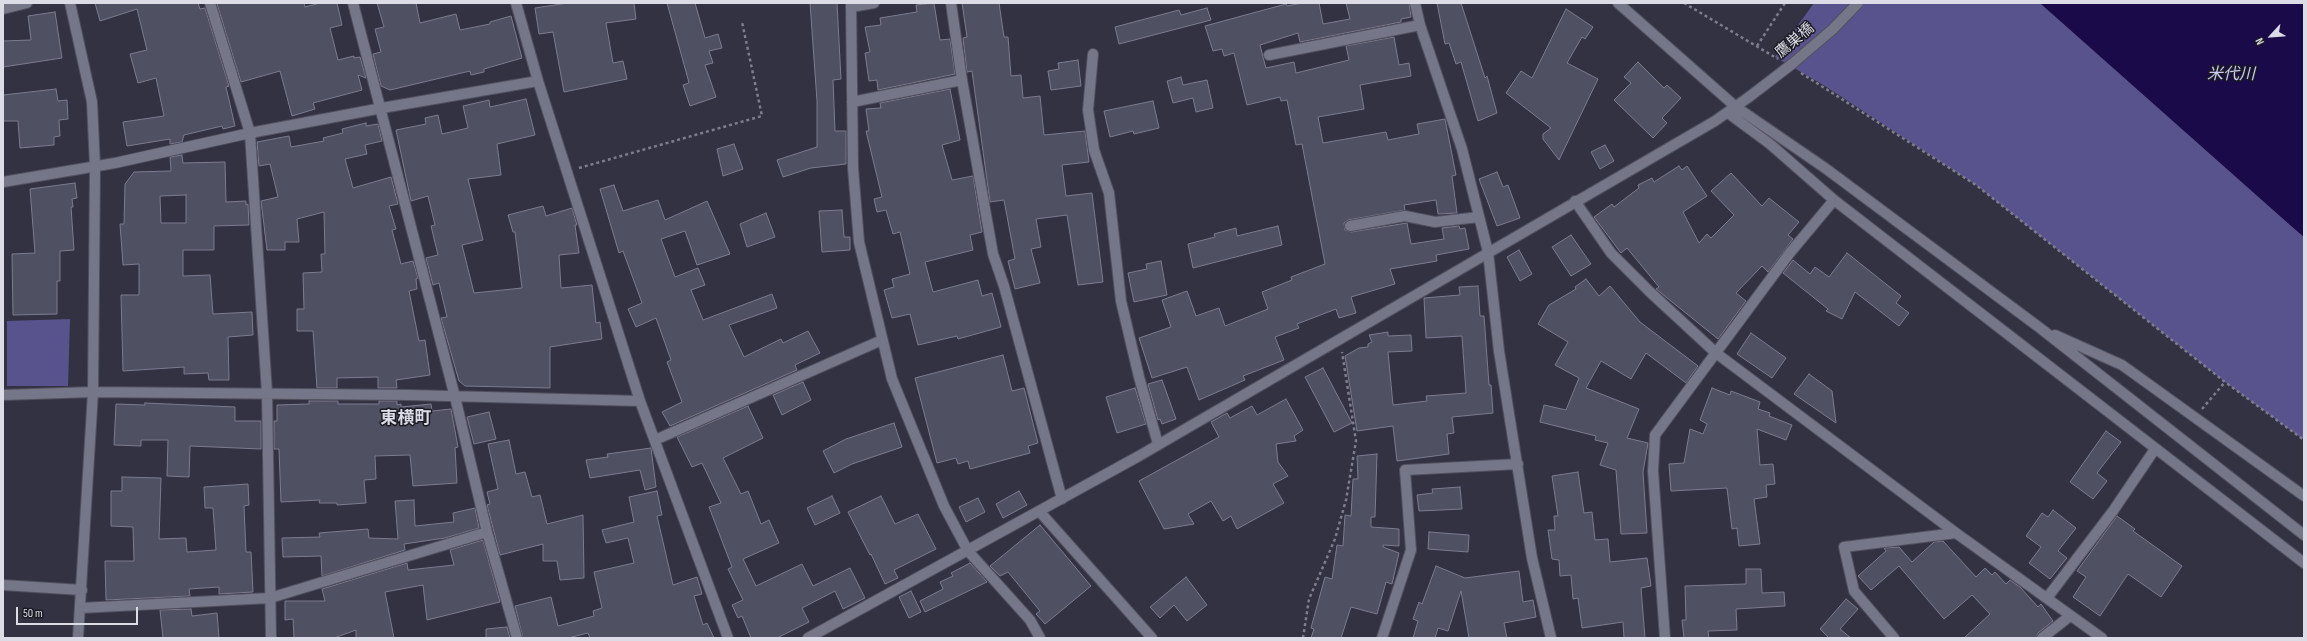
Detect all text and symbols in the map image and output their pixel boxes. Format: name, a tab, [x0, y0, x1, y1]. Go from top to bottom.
north arrow	[2251, 16, 2291, 56]
street label: 鷹巣橋	[1772, 20, 1818, 62]
text: N	[2253, 36, 2267, 47]
water label: 米代川	[2207, 65, 2255, 85]
district label: 東横町	[381, 409, 431, 429]
scale bar	[18, 599, 140, 625]
text: 50 m	[23, 606, 43, 621]

